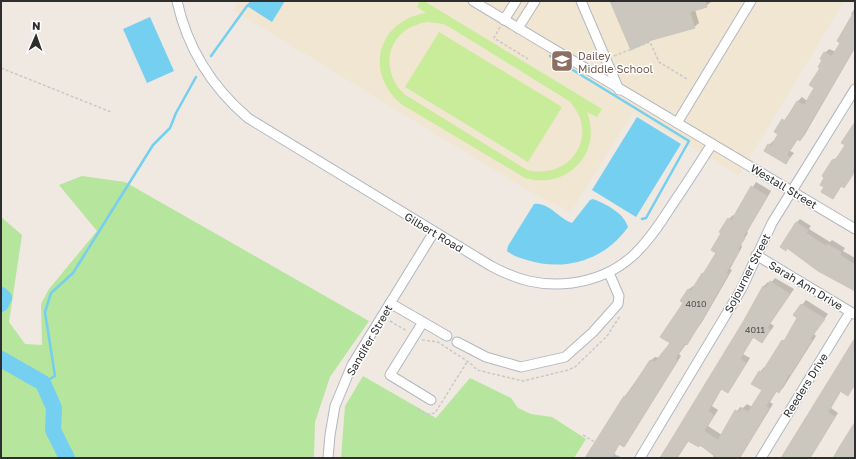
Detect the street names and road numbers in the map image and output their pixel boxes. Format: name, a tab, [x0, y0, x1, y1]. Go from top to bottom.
street label: Westall Street	[748, 161, 820, 211]
street label: Gilbert Road	[402, 209, 466, 255]
street label: Sojourner Street	[721, 231, 773, 315]
street label: Sarah Ann Drive	[767, 258, 845, 312]
street label: Sandifer Street	[343, 302, 395, 378]
street label: Reeders Drive	[780, 350, 830, 420]

